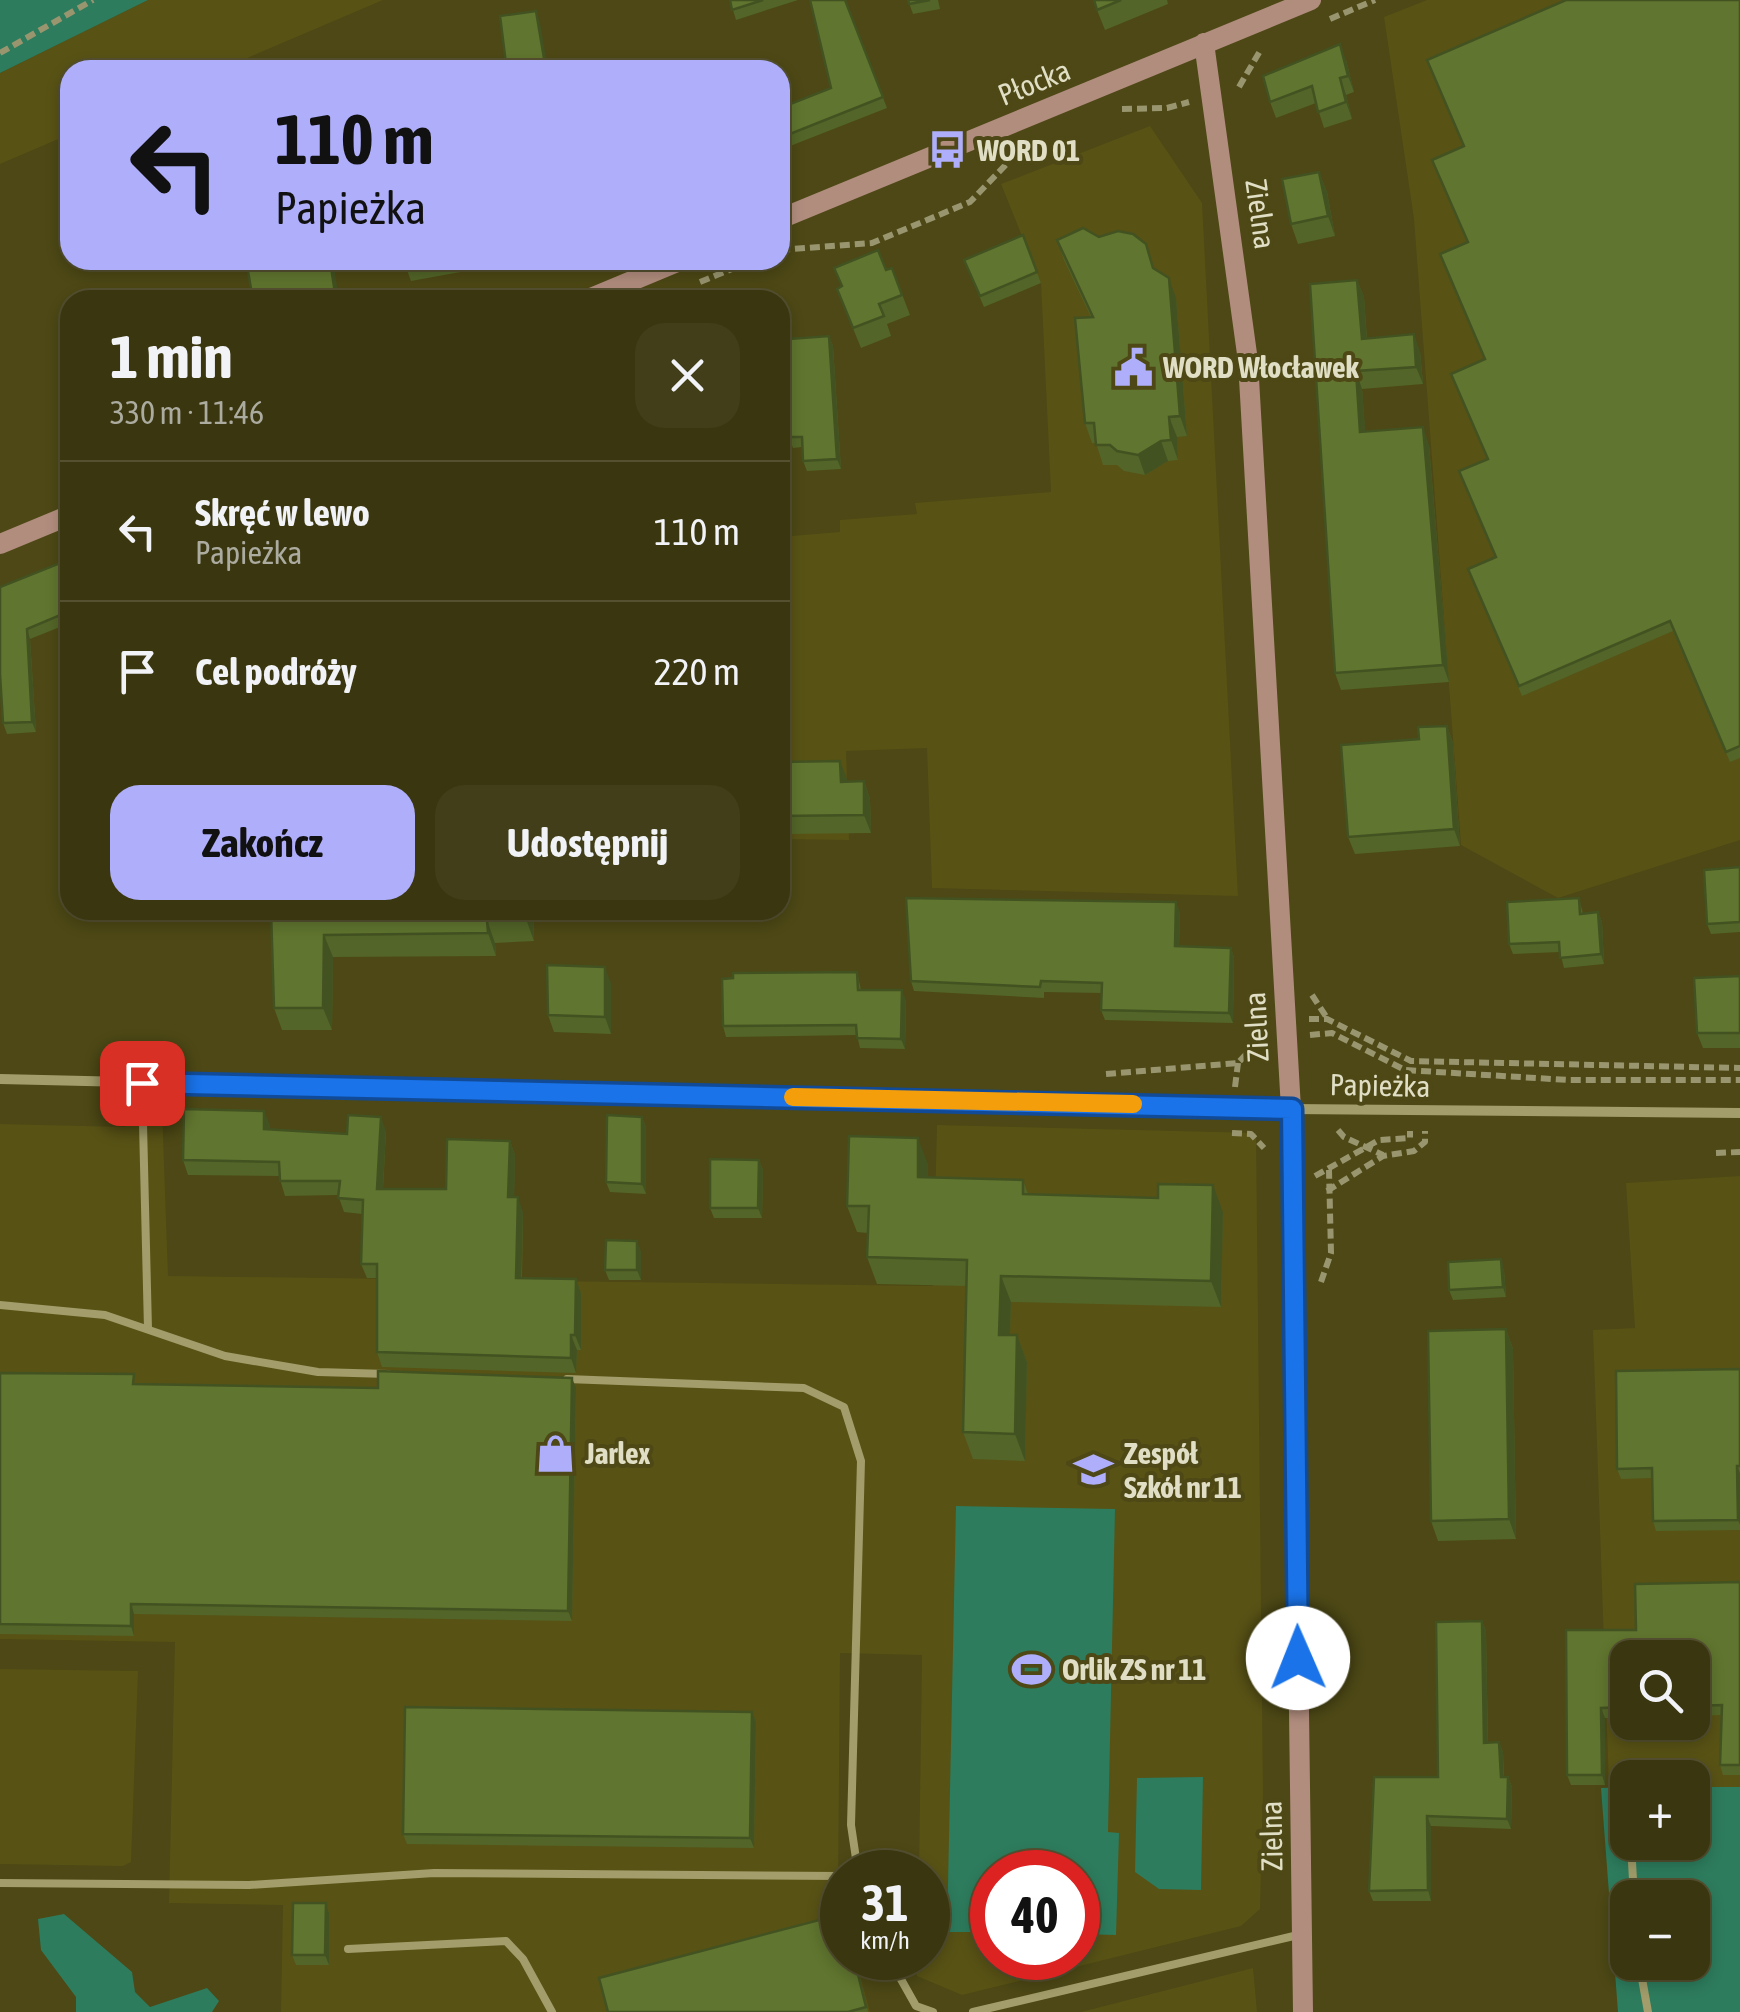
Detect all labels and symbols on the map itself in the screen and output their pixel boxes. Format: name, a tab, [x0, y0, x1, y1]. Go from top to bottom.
street label: Płocka	[993, 52, 1075, 112]
bus stop icon: WORD 01	[926, 129, 968, 171]
place label: WORD 01	[976, 133, 1080, 167]
street label: Zielna	[1239, 177, 1283, 251]
public building icon: WORD Włocławek	[1112, 346, 1154, 388]
place label: WORD Włocławek	[1162, 350, 1360, 384]
street label: Zielna	[1237, 991, 1275, 1063]
pin	[100, 1041, 185, 1126]
street label: Papieżka	[1329, 1067, 1431, 1103]
shop icon: Jarlex	[534, 1432, 576, 1474]
place label: Jarlex	[584, 1436, 651, 1470]
place label: Zespół Szkół nr 11	[1124, 1436, 1242, 1504]
school or university icon: Zespół Szkół nr 11	[1073, 1449, 1115, 1491]
position arrow	[1246, 1606, 1350, 1710]
sports icon: Orlik ZS nr 11	[1011, 1648, 1053, 1690]
place label: Orlik ZS nr 11	[1062, 1652, 1206, 1686]
street label: Zielna	[1253, 1800, 1289, 1872]
speed limit sign: 40	[970, 1850, 1100, 1980]

